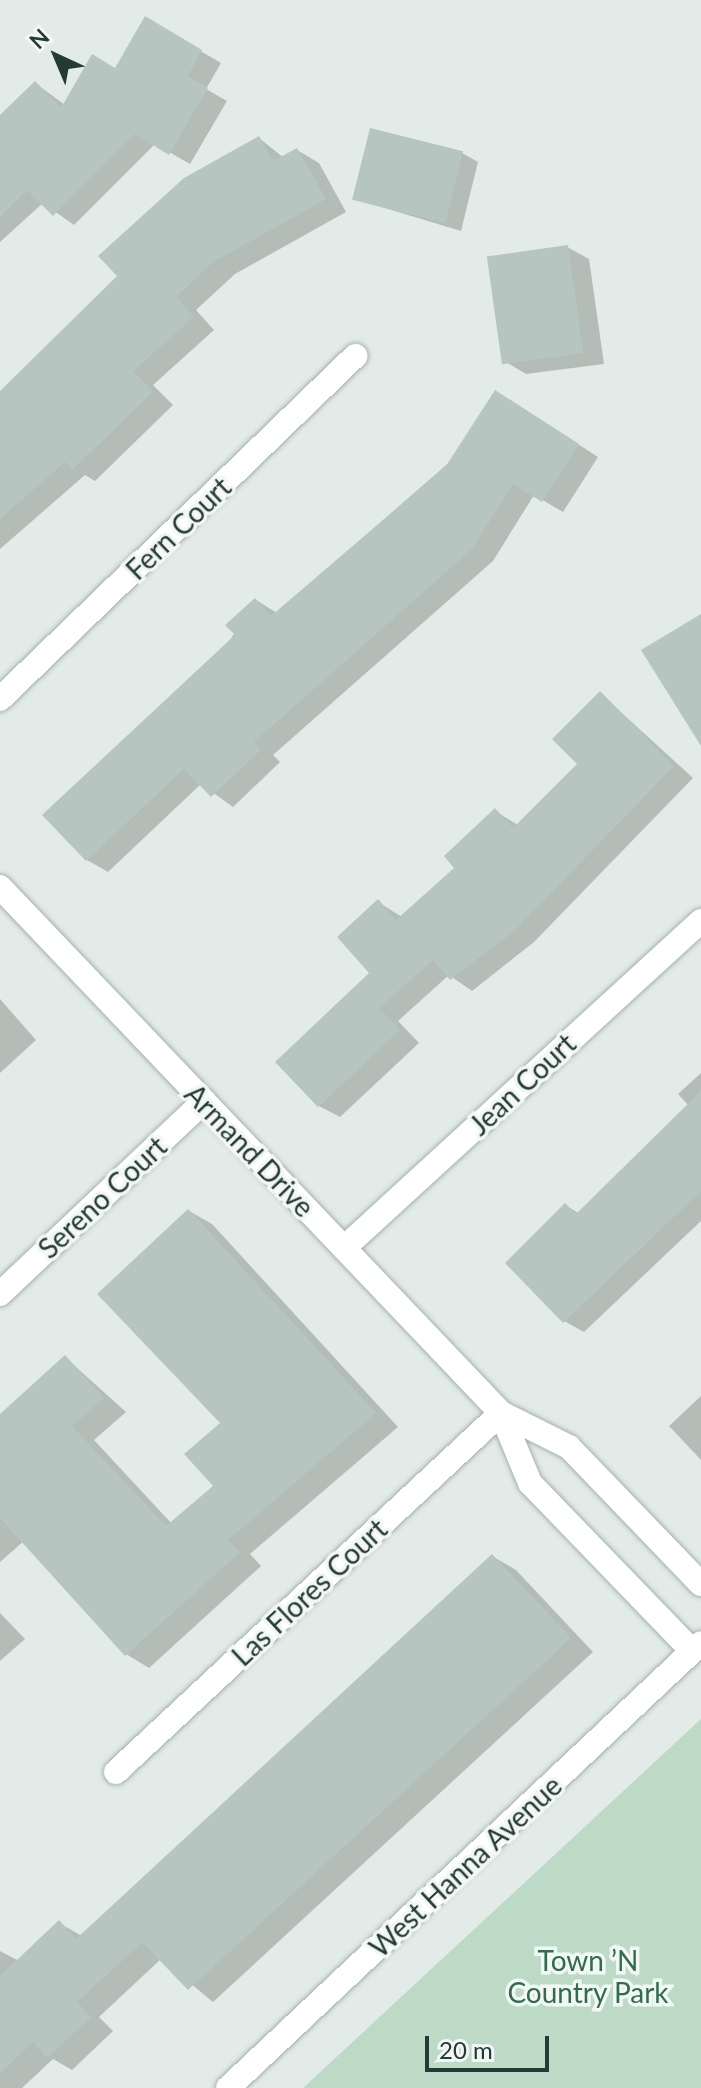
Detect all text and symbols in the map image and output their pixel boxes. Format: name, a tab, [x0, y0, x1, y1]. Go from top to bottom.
north arrow	[16, 16, 96, 96]
text: N	[23, 23, 54, 54]
street label: Fern Court	[119, 470, 237, 586]
street label: Jean Court	[462, 1026, 582, 1142]
street label: Armand Drive	[178, 1077, 322, 1223]
street label: Sereno Court	[31, 1129, 173, 1265]
street label: Las Flores Court	[225, 1512, 393, 1672]
street label: West Hanna Avenue	[362, 1768, 568, 1964]
park label: Town ’N Country Park	[507, 1943, 669, 2009]
scale bar	[429, 2020, 553, 2070]
text: 20 m	[439, 2035, 493, 2064]

